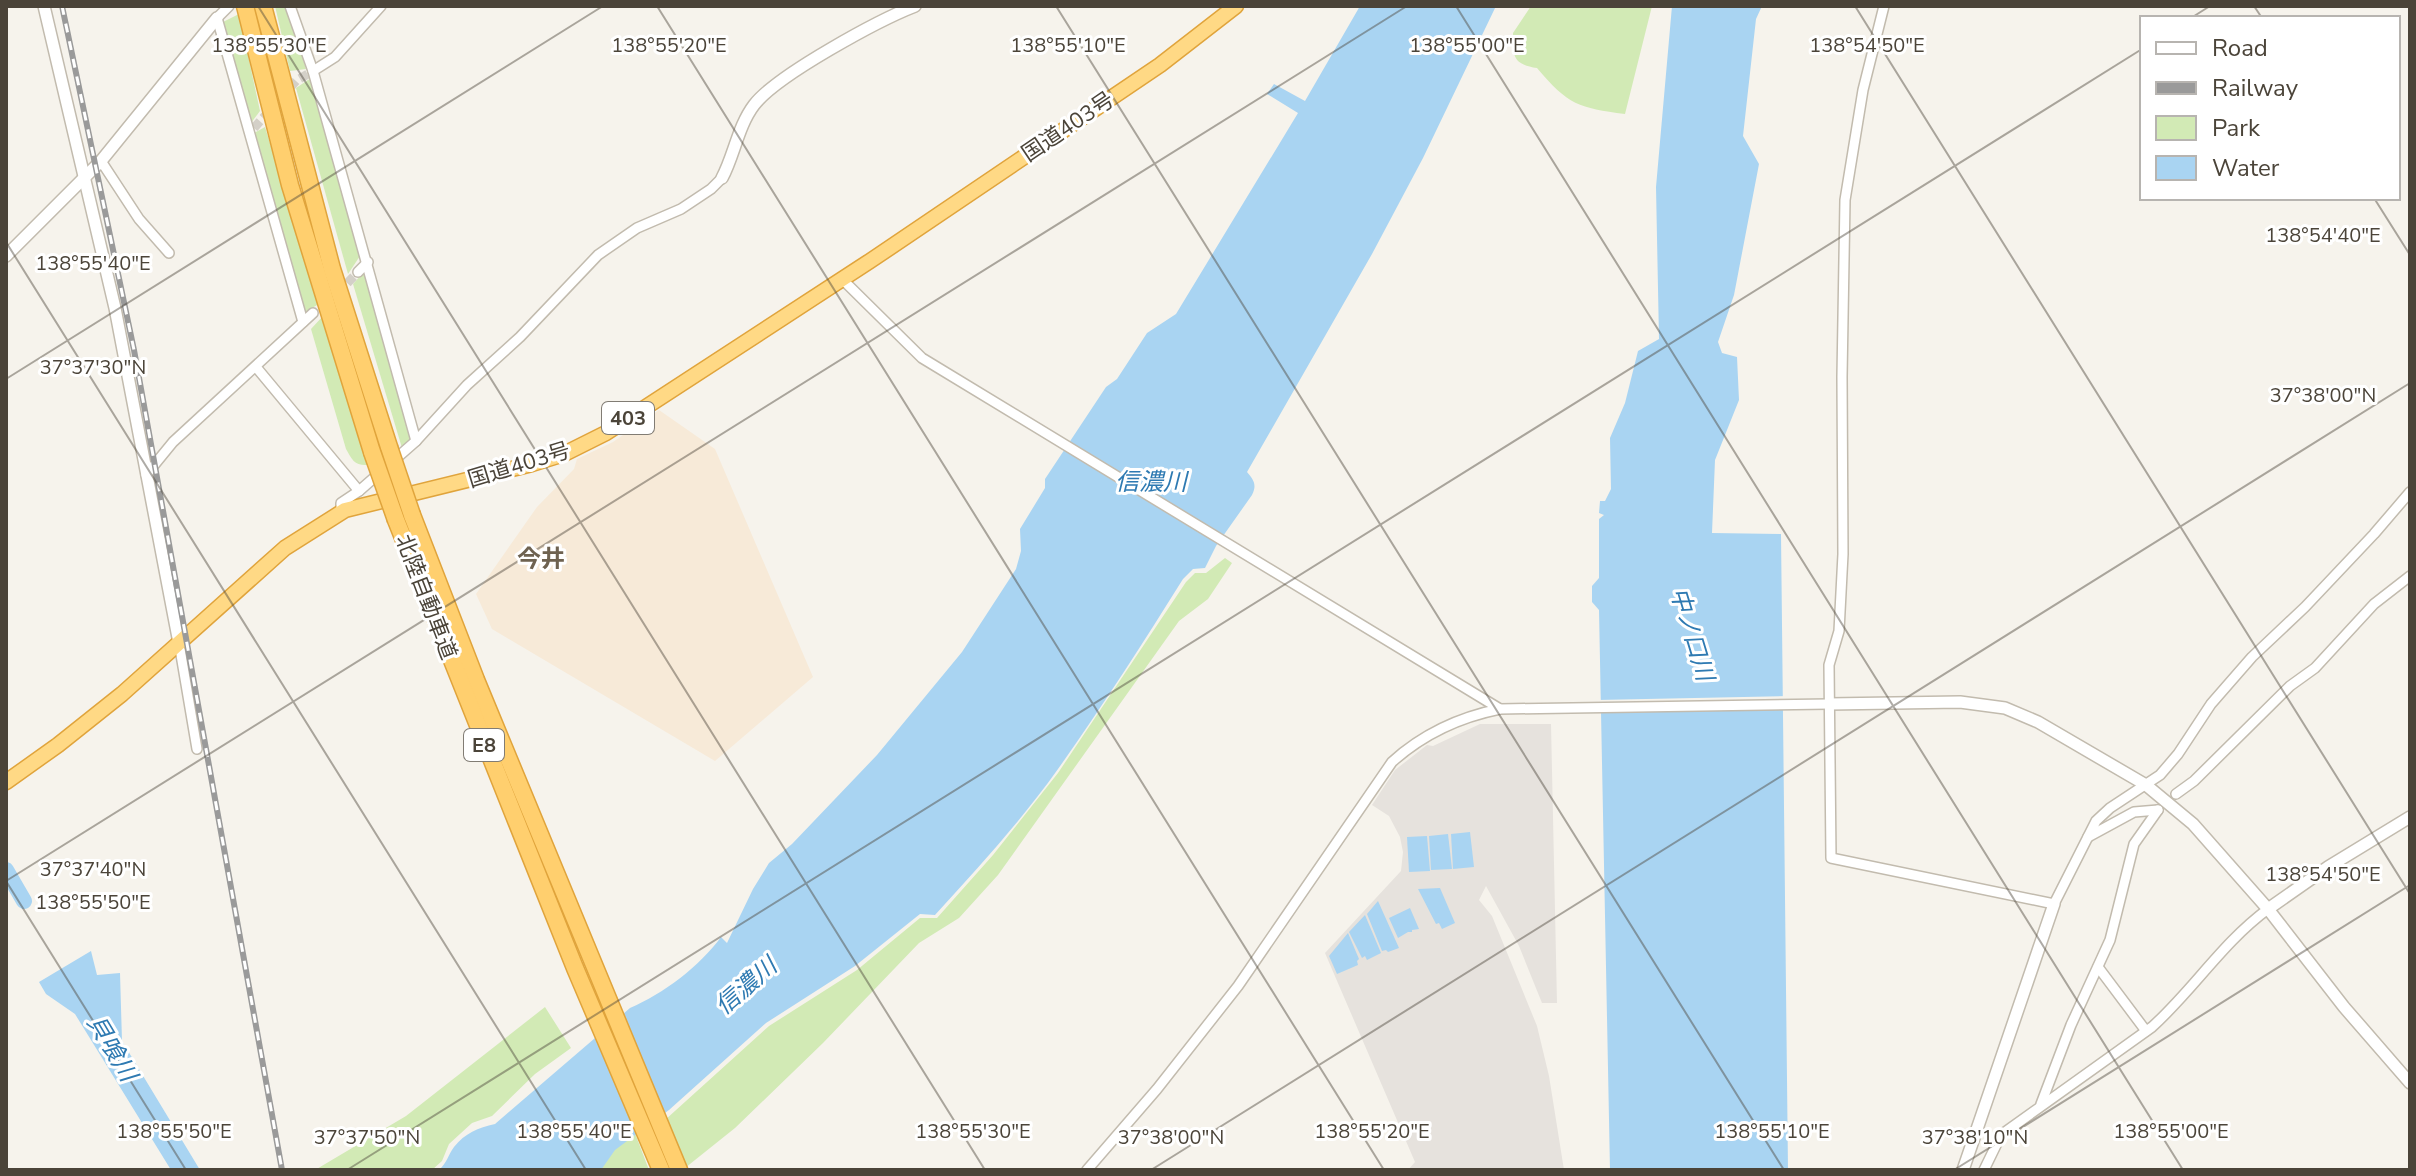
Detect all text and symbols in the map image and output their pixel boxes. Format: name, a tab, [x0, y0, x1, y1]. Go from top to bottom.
legend	[2140, 16, 2400, 200]
text: 138°55'30"E	[211, 32, 327, 59]
text: 138°55'20"E	[611, 32, 727, 59]
text: 138°55'10"E	[1010, 32, 1126, 59]
text: 138°55'00"E	[1409, 32, 1525, 59]
text: 138°54'50"E	[1809, 32, 1925, 59]
text: Road	[2212, 32, 2268, 64]
text: Railway	[2212, 72, 2299, 104]
street label: 国道403号	[1016, 85, 1120, 169]
text: Park	[2212, 112, 2261, 144]
text: Water	[2212, 152, 2280, 184]
text: 138°54'40"E	[2265, 222, 2381, 249]
text: 138°55'40"E	[35, 250, 151, 277]
text: 37°37'30"N	[40, 354, 146, 381]
text: 37°38'00"N	[2270, 382, 2376, 409]
road number: 403	[602, 402, 654, 434]
street label: 国道403号	[464, 435, 574, 495]
water label: 信濃川	[1115, 466, 1190, 498]
street label: 北陸自動車道	[388, 530, 464, 664]
district label: 今井	[517, 543, 565, 575]
water label: 中ノ口川	[1663, 583, 1722, 687]
road number: E8	[464, 729, 504, 761]
text: 37°37'40"N	[40, 856, 146, 883]
text: 138°54'50"E	[2265, 861, 2381, 888]
text: 138°55'50"E	[35, 889, 151, 916]
water label: 信濃川	[708, 948, 786, 1022]
water label: 貝喰川	[80, 1009, 146, 1090]
text: 138°55'50"E	[116, 1118, 232, 1145]
text: 138°55'40"E	[516, 1118, 632, 1145]
text: 138°55'30"E	[915, 1118, 1031, 1145]
text: 138°55'20"E	[1314, 1118, 1430, 1145]
text: 138°55'10"E	[1714, 1118, 1830, 1145]
text: 138°55'00"E	[2113, 1118, 2229, 1145]
text: 37°37'50"N	[314, 1124, 420, 1151]
text: 37°38'00"N	[1118, 1124, 1224, 1151]
text: 37°38'10"N	[1922, 1124, 2028, 1151]

